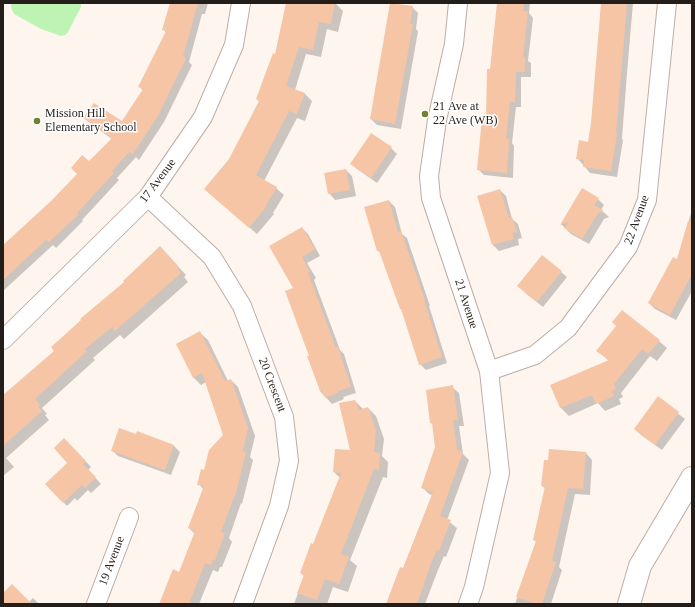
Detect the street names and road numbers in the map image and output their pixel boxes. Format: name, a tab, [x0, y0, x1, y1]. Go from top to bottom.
street label: 17 Avenue	[137, 156, 179, 206]
street label: 22 Avenue	[621, 193, 653, 247]
street label: 21 Avenue	[451, 277, 481, 331]
street label: 20 Crescent	[255, 356, 289, 414]
street label: 19 Avenue	[96, 534, 128, 588]

